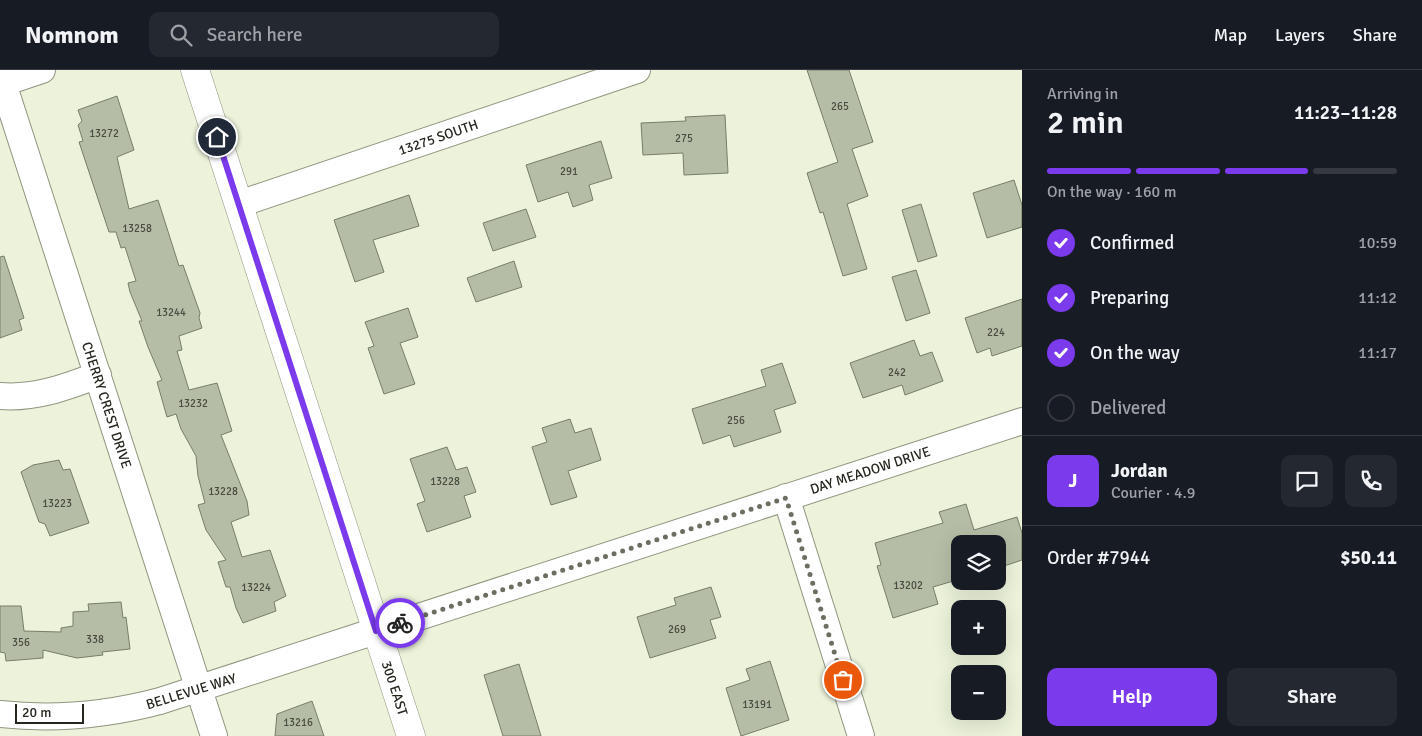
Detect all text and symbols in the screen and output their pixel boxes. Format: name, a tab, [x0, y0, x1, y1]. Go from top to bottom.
search box	[149, 12, 499, 57]
text: Nomnom	[25, 20, 119, 50]
icon: search	[167, 21, 195, 49]
text: Search here	[207, 23, 303, 47]
text: Map	[1214, 24, 1247, 46]
text: Layers	[1275, 24, 1325, 46]
text: Share	[1353, 24, 1397, 46]
text: Arriving in	[1047, 84, 1118, 104]
house number: 265	[831, 100, 849, 113]
text: 11:23–11:28	[1294, 101, 1397, 125]
text: 2 min	[1047, 103, 1124, 142]
pin	[196, 116, 238, 158]
street label: 13275 SOUTH	[396, 116, 480, 159]
icon: home	[203, 123, 231, 151]
house number: 13272	[89, 127, 119, 140]
house number: 275	[675, 132, 693, 145]
house number: 291	[560, 165, 578, 178]
text: On the way · 160 m	[1047, 182, 1177, 202]
house number: 13258	[122, 222, 152, 235]
icon: check	[1047, 229, 1075, 257]
text: Confirmed	[1090, 231, 1174, 255]
text: 10:59	[1358, 233, 1397, 253]
icon: check	[1047, 284, 1075, 312]
text: Preparing	[1090, 286, 1169, 310]
text: 11:12	[1358, 288, 1397, 308]
house number: 13244	[156, 306, 186, 319]
house number: 224	[987, 326, 1005, 339]
icon: check	[1047, 339, 1075, 367]
street label: CHERRY CREST DRIVE	[78, 340, 135, 471]
text: On the way	[1090, 341, 1180, 365]
text: 11:17	[1358, 343, 1397, 363]
house number: 242	[888, 366, 906, 379]
text: Delivered	[1090, 396, 1166, 420]
house number: 13232	[178, 397, 208, 410]
house number: 256	[727, 414, 745, 427]
street label: DAY MEADOW DRIVE	[808, 443, 932, 498]
button: chat	[1281, 455, 1333, 507]
button: phone	[1345, 455, 1397, 507]
text: Jordan	[1111, 459, 1168, 483]
text: J	[1069, 469, 1077, 493]
house number: 13228	[430, 475, 460, 488]
text: Courier · 4.9	[1111, 483, 1195, 503]
house number: 13228	[208, 485, 238, 498]
house number: 13223	[42, 497, 72, 510]
map controls	[951, 535, 1006, 720]
button: layers	[951, 535, 1006, 590]
text: Order #7944	[1047, 546, 1150, 570]
text: $50.11	[1340, 546, 1397, 570]
house number: 13202	[893, 579, 923, 592]
house number: 13224	[241, 581, 271, 594]
courier	[375, 598, 425, 648]
button: +	[951, 600, 1006, 655]
icon: bike	[386, 609, 414, 637]
house number: 269	[668, 623, 686, 636]
house number: 338	[86, 633, 104, 646]
house number: 356	[12, 636, 30, 649]
street label: 300 EAST	[378, 659, 411, 718]
pin	[822, 659, 864, 701]
button: −	[951, 665, 1006, 720]
icon: bag	[829, 666, 857, 694]
button: Help	[1047, 668, 1217, 726]
button: Share	[1227, 668, 1397, 726]
street label: BELLEVUE WAY	[144, 670, 238, 713]
house number: 13191	[742, 698, 772, 711]
scale bar	[15, 701, 84, 724]
text: 20 m	[22, 704, 51, 721]
house number: 13216	[283, 716, 313, 729]

